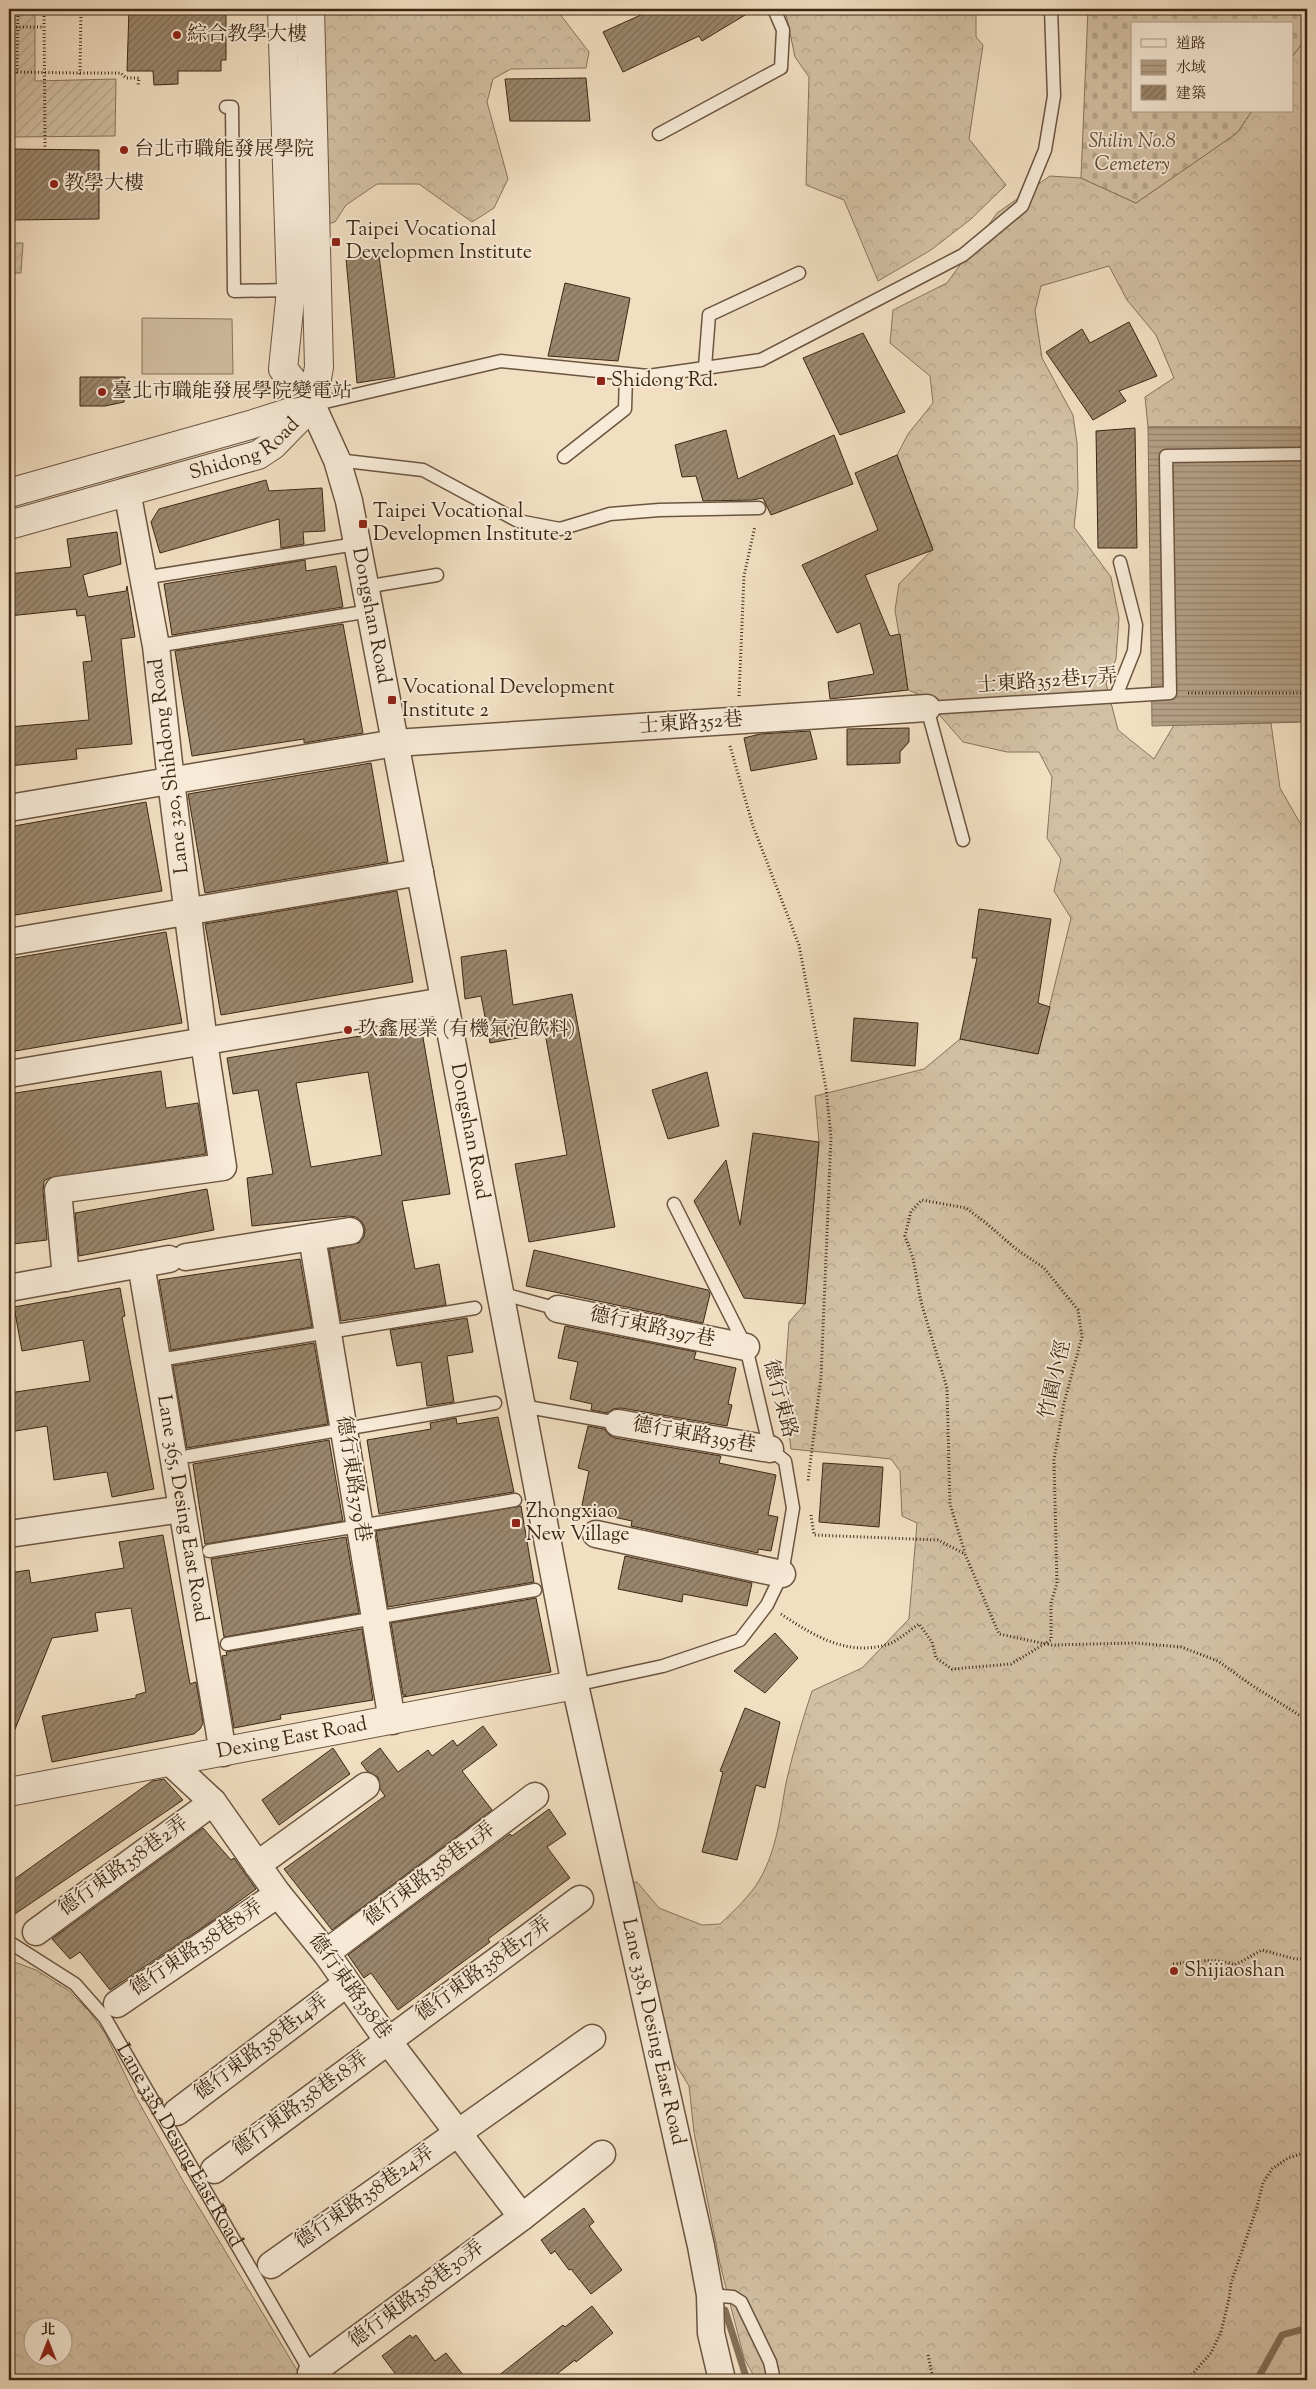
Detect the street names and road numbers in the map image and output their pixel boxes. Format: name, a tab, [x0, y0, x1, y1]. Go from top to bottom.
street label: Shidong Road	[186, 411, 307, 488]
street label: Dongshan Road	[344, 545, 398, 686]
street label: Lane 320, Shihdong Road	[142, 657, 198, 875]
street label: 士東路352巷17弄	[976, 663, 1118, 701]
street label: 士東路352巷	[638, 706, 744, 742]
street label: Dongshan Road	[442, 1061, 497, 1202]
street label: 德行東路397巷	[587, 1301, 717, 1355]
street label: 竹園小徑	[1033, 1338, 1079, 1422]
street label: 德行東路	[755, 1357, 803, 1441]
street label: Lane 365, Desing East Road	[149, 1393, 215, 1624]
street label: 德行東路395巷	[630, 1411, 758, 1461]
street label: 德行東路379巷	[328, 1414, 376, 1544]
street label: Dexing East Road	[214, 1710, 370, 1767]
street label: 德行東路358巷2弄	[53, 1810, 195, 1924]
street label: 德行東路358巷11弄	[358, 1816, 502, 1934]
street label: 德行東路358巷8弄	[125, 1894, 269, 2004]
street label: 德行東路358巷17弄	[410, 1911, 558, 2029]
street label: Lane 338, Desing East Road	[613, 1916, 692, 2148]
street label: 德行東路358巷	[301, 1928, 397, 2046]
street label: 德行東路358巷14弄	[189, 1988, 335, 2108]
street label: Lane 338, Desing East Road	[108, 2038, 250, 2253]
street label: 德行東路358巷18弄	[227, 2046, 375, 2164]
street label: 德行東路358巷24弄	[289, 2139, 441, 2257]
street label: 德行東路358巷30弄	[343, 2234, 491, 2356]

